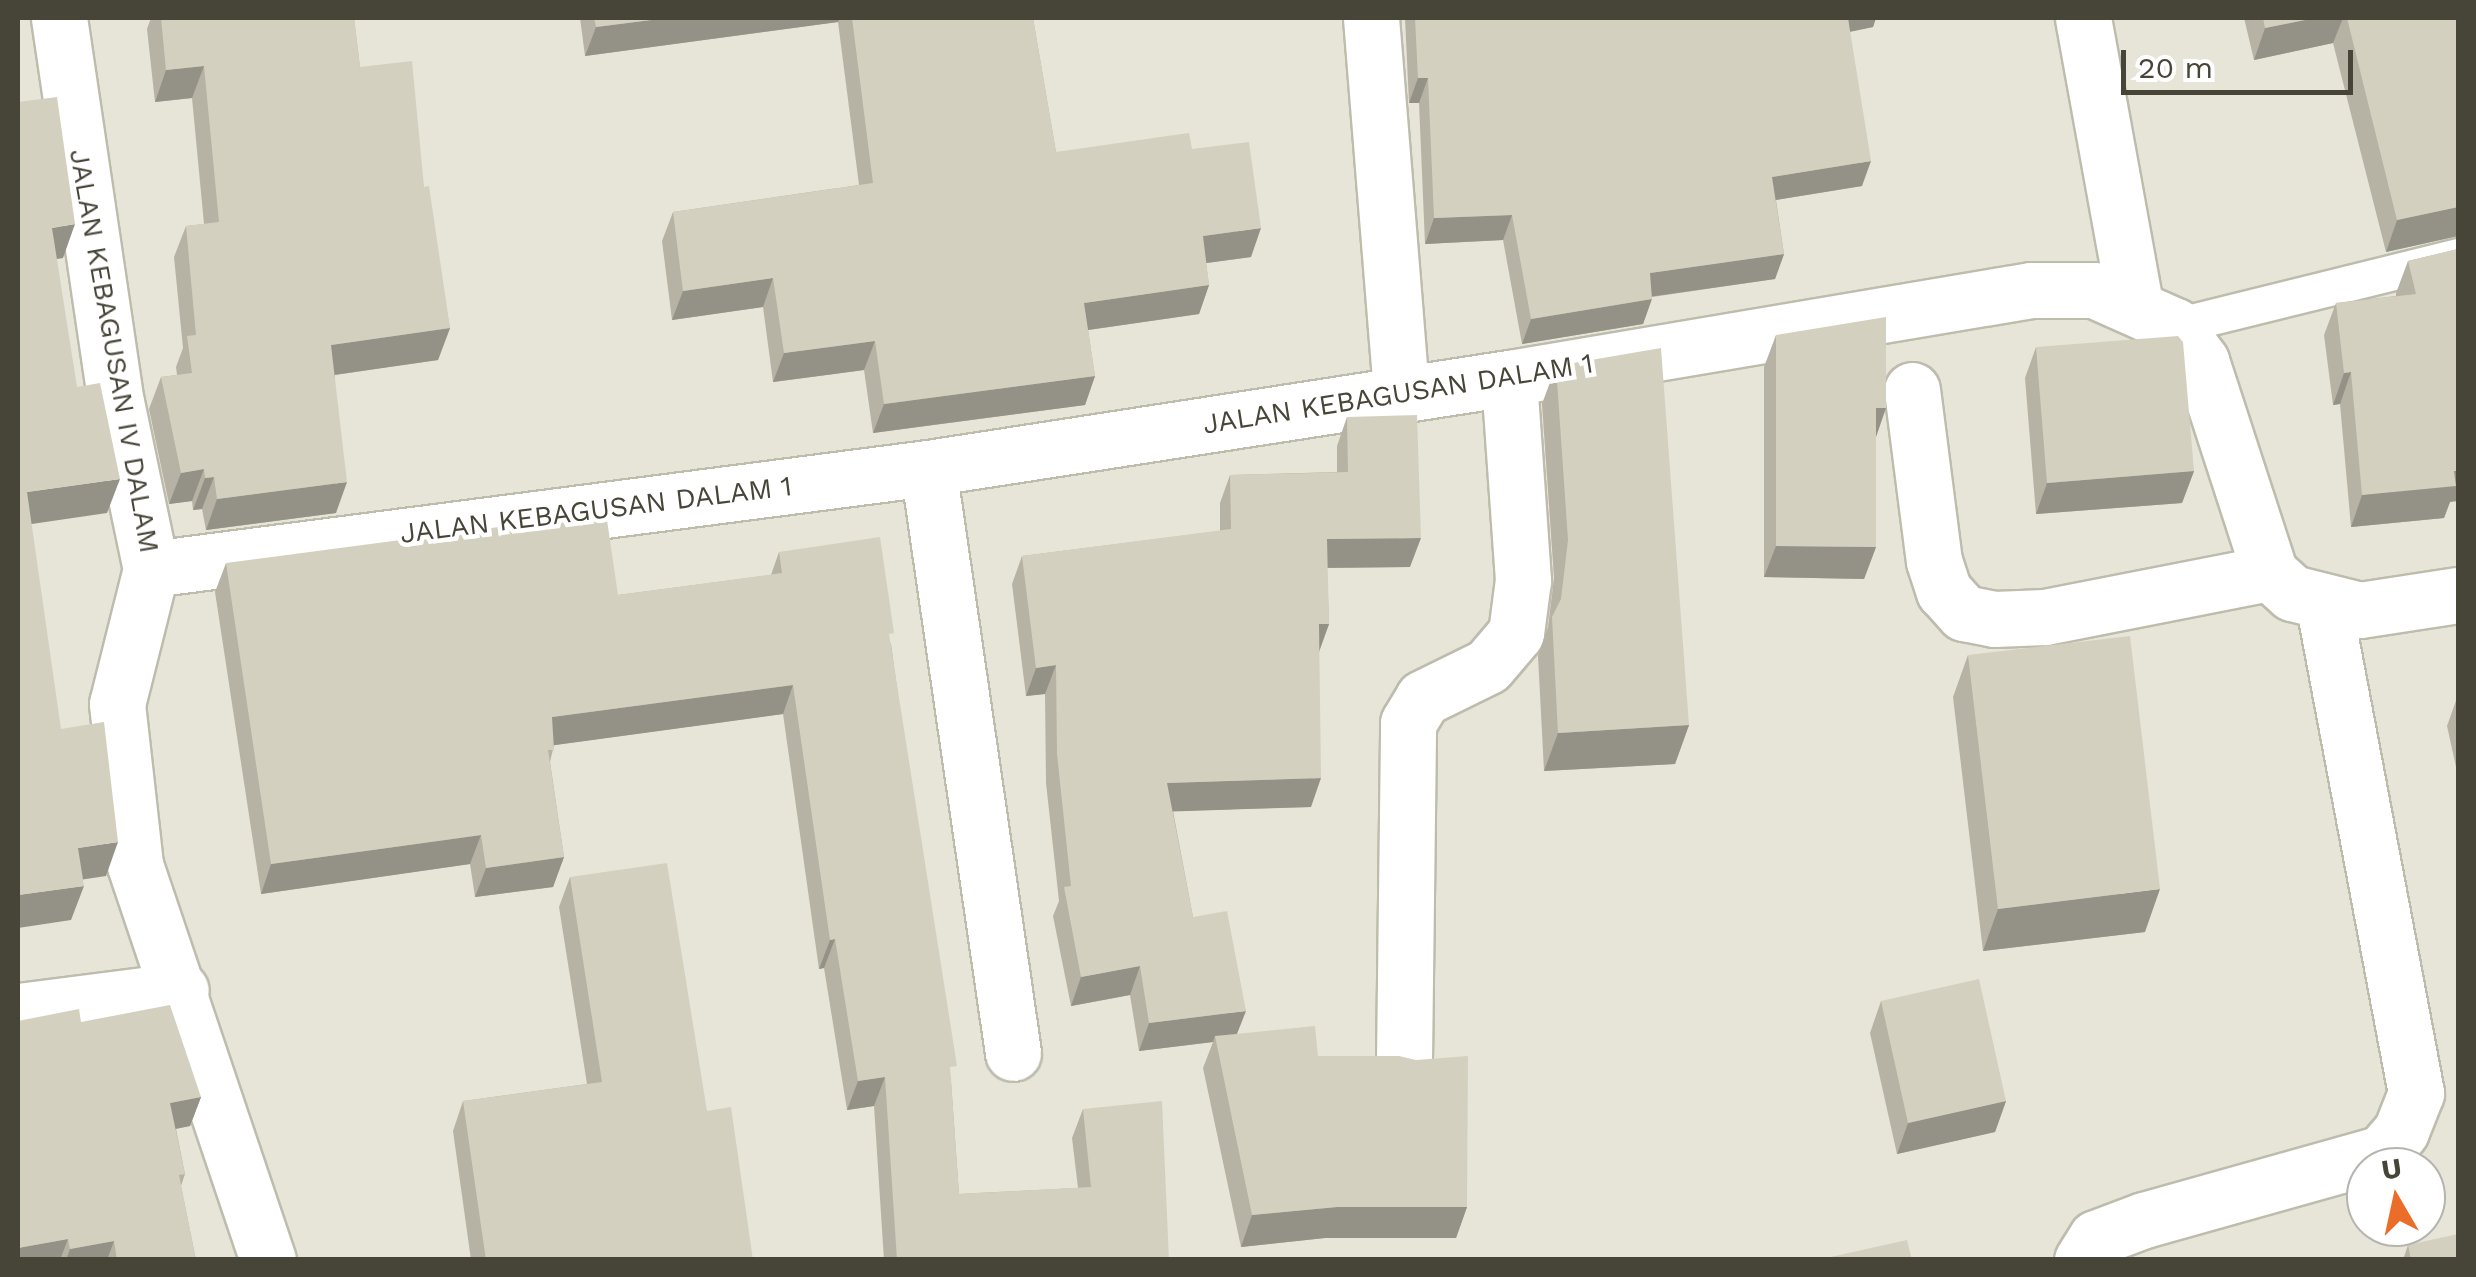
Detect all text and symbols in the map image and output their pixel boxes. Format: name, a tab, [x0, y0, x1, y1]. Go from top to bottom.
scale bar	[2126, 30, 2358, 92]
text: 20 m	[2138, 50, 2213, 85]
street label: JALAN KEBAGUSAN IV DALAM	[62, 146, 166, 556]
street label: JALAN KEBAGUSAN DALAM 1	[1200, 347, 1596, 441]
street label: JALAN KEBAGUSAN DALAM 1	[398, 469, 794, 551]
north arrow	[2346, 1147, 2446, 1247]
text: U	[2379, 1151, 2404, 1187]

